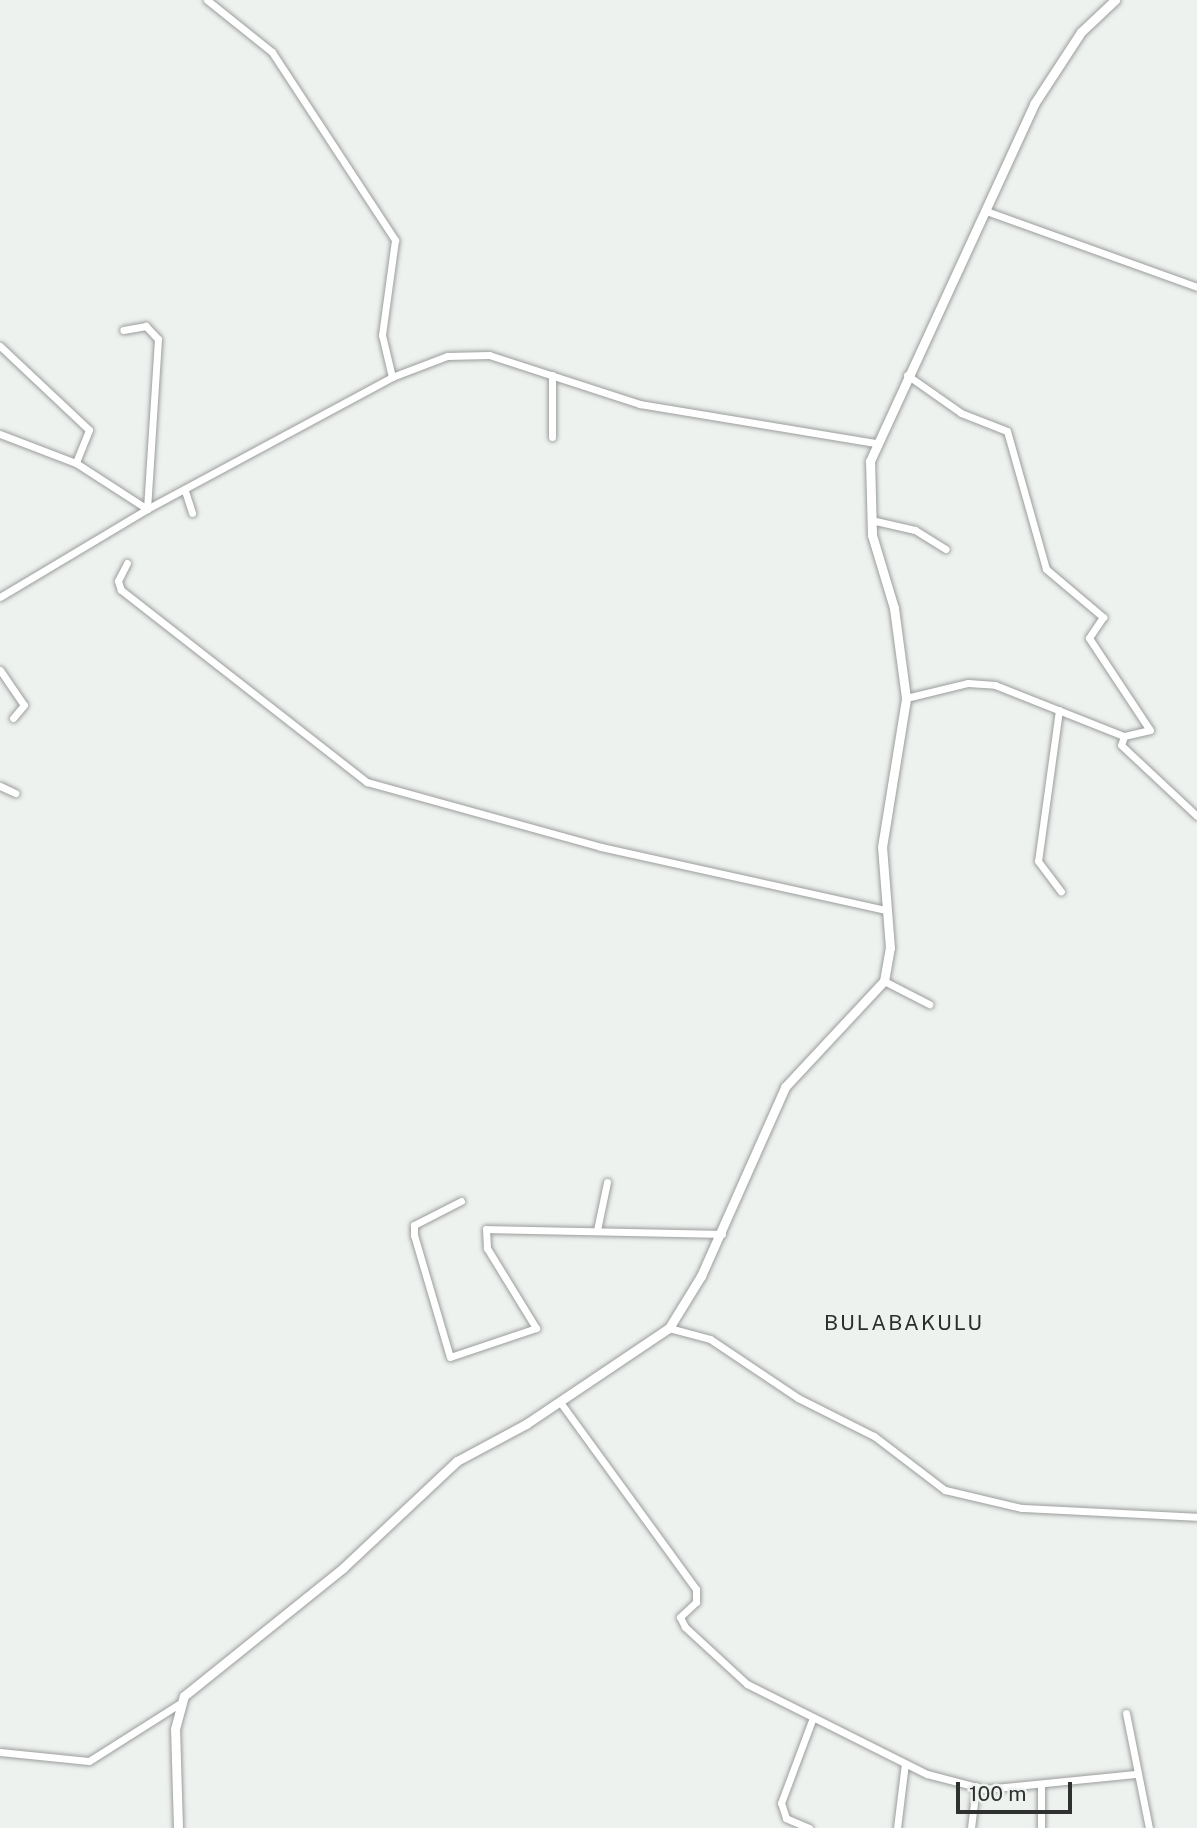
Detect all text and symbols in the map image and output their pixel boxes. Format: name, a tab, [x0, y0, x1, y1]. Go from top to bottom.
district label: BULABAKULU	[825, 1310, 983, 1336]
scale bar	[959, 1769, 1074, 1813]
text: 100 m	[969, 1781, 1026, 1806]

